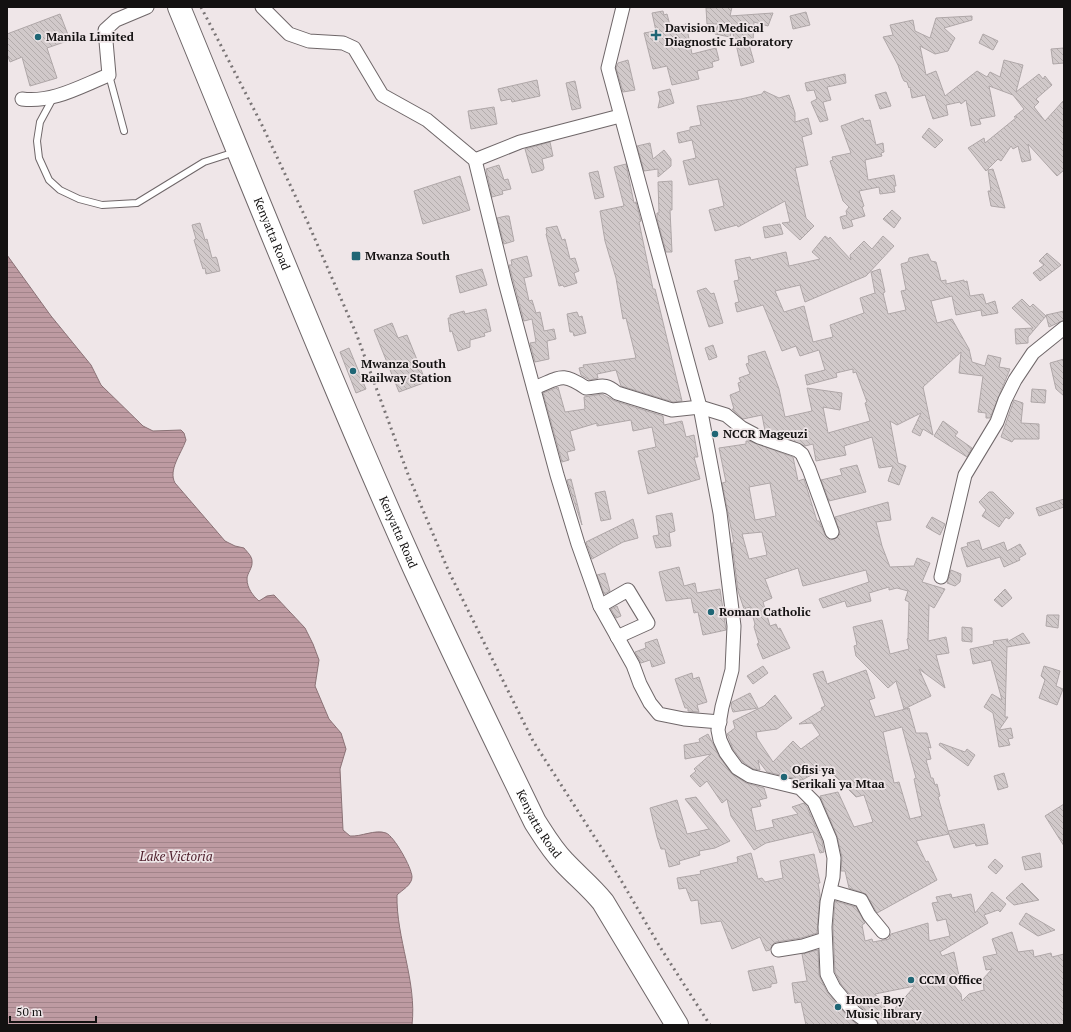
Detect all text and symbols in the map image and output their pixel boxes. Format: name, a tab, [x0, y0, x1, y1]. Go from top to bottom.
place label: Davision Medical Diagnostic Laboratory	[665, 20, 793, 49]
place label: Manila Limited	[46, 29, 135, 44]
marker: Davision Medical Diagnostic Laboratory	[650, 29, 662, 41]
marker: Manila Limited	[33, 32, 43, 42]
street label: Kenyatta Road	[251, 195, 294, 272]
place label: Mwanza South	[365, 248, 450, 263]
marker: Mwanza South	[350, 250, 362, 262]
place label: Mwanza South Railway Station	[361, 356, 452, 385]
marker: Mwanza South Railway Station	[348, 366, 358, 376]
place label: NCCR Mageuzi	[723, 426, 808, 441]
marker: NCCR Mageuzi	[710, 429, 720, 439]
street label: Kenyatta Road	[376, 494, 421, 571]
place label: Roman Catholic	[719, 604, 811, 619]
marker: Roman Catholic	[706, 607, 716, 617]
place label: Ofisi ya Serikali ya Mtaa	[792, 762, 885, 791]
marker: Ofisi ya Serikali ya Mtaa	[779, 772, 789, 782]
street label: Kenyatta Road	[513, 787, 565, 861]
water label: Lake Victoria	[138, 847, 213, 865]
place label: CCM Office	[919, 972, 983, 987]
marker: CCM Office	[906, 975, 916, 985]
place label: Home Boy Music library	[846, 992, 922, 1021]
scale bar	[10, 998, 96, 1024]
marker: Home Boy Music library	[833, 1002, 843, 1012]
text: 50 m	[16, 1004, 43, 1019]

